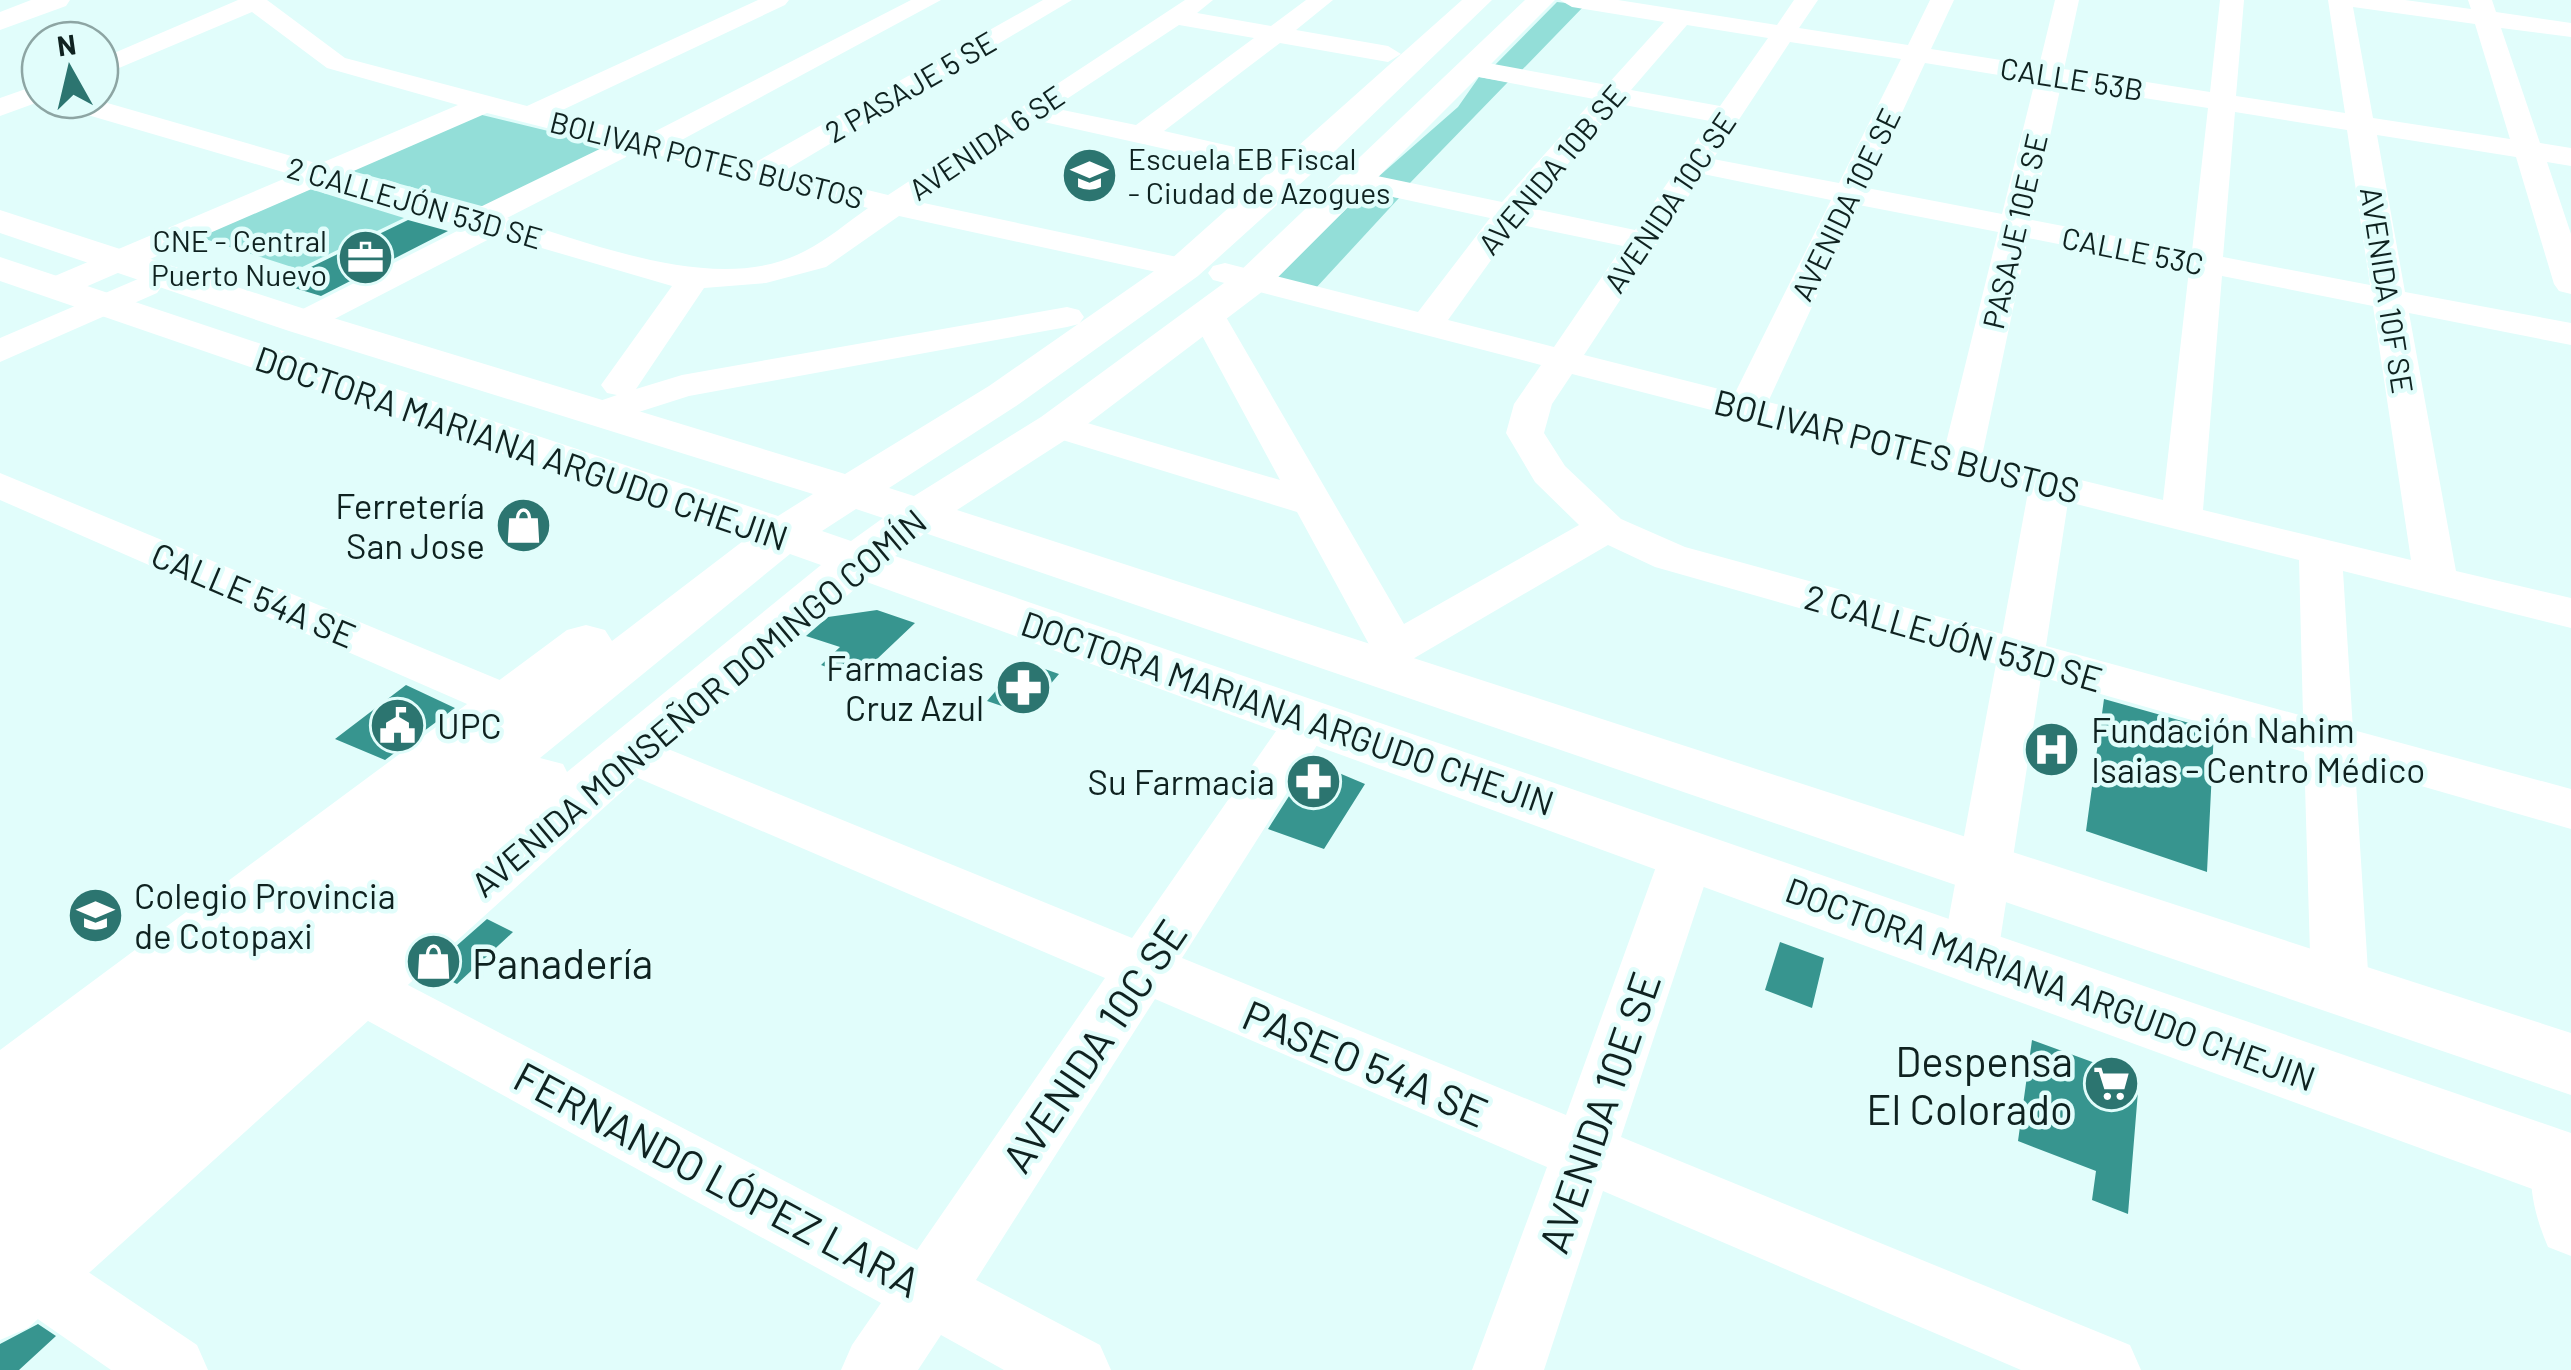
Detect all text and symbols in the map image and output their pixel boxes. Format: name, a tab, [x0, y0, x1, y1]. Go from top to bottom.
north arrow	[20, 20, 120, 120]
street label: 2 PASAJE 5 SE	[818, 23, 1002, 149]
text: N	[55, 26, 78, 62]
street label: CALLE 53B	[1998, 49, 2146, 107]
street label: AVENIDA 6 SE	[902, 77, 1070, 207]
street label: AVENIDA 10B SE	[1470, 77, 1632, 261]
street label: AVENIDA 10E SE	[1783, 102, 1907, 306]
street label: BOLIVAR POTES BUSTOS	[547, 103, 867, 215]
street label: AVENIDA 10C SE	[1595, 105, 1743, 299]
street label: PASAJE 10E SE	[1974, 130, 2054, 332]
place label: Escuela EB Fiscal - Ciudad de Azogues	[1128, 140, 1390, 210]
school or university icon: Escuela EB Fiscal - Ciudad de Azogues	[1059, 145, 1119, 205]
street label: 2 CALLEJÓN 53D SE	[283, 148, 547, 256]
street label: AVENIDA 10F SE	[2354, 184, 2422, 396]
street label: CALLE 53C	[2059, 219, 2207, 281]
place label: CNE - Central Puerto Nuevo	[151, 222, 327, 292]
office icon: CNE - Central Puerto Nuevo	[336, 227, 396, 287]
street label: DOCTORA MARIANA ARGUDO CHEJIN	[250, 336, 794, 558]
street label: BOLIVAR POTES BUSTOS	[1710, 379, 2084, 511]
place label: Ferretería San Jose	[335, 484, 485, 566]
shop icon: Ferretería San Jose	[494, 495, 554, 555]
street label: AVENIDA MONSEÑOR DOMINGO COMÍN	[462, 499, 934, 905]
street label: CALLE 54A SE	[146, 532, 362, 656]
street label: 2 CALLEJÓN 53D SE	[1800, 574, 2108, 700]
street label: DOCTORA MARIANA ARGUDO CHEJIN	[1016, 601, 1560, 823]
place label: Farmacias Cruz Azul	[826, 646, 984, 728]
pharmacy icon: Farmacias Cruz Azul	[993, 657, 1053, 717]
public building icon: UPC	[368, 695, 428, 755]
place label: UPC	[437, 704, 502, 746]
place label: Fundación Nahim Isaias - Centro Médico	[2091, 708, 2425, 790]
hospital icon: Fundación Nahim Isaias - Centro Médico	[2022, 719, 2082, 779]
pharmacy icon: Su Farmacia	[1284, 751, 1344, 811]
place label: Su Farmacia	[1088, 760, 1275, 802]
street label: DOCTORA MARIANA ARGUDO CHEJIN	[1780, 867, 2322, 1099]
place label: Colegio Provincia de Cotopaxi	[134, 874, 396, 956]
school or university icon: Colegio Provincia de Cotopaxi	[65, 885, 125, 945]
street label: AVENIDA 10C SE	[990, 909, 1196, 1181]
shop icon: Panadería	[403, 932, 463, 992]
place label: Panadería	[472, 937, 653, 987]
street label: AVENIDA 10E SE	[1527, 965, 1669, 1259]
street label: PASEO 54A SE	[1236, 988, 1496, 1136]
place label: Despensa El Colorado	[1866, 1035, 2073, 1133]
street label: FERNANDO LÓPEZ LARA	[506, 1050, 930, 1306]
supermarket icon: Despensa El Colorado	[2082, 1054, 2142, 1114]

